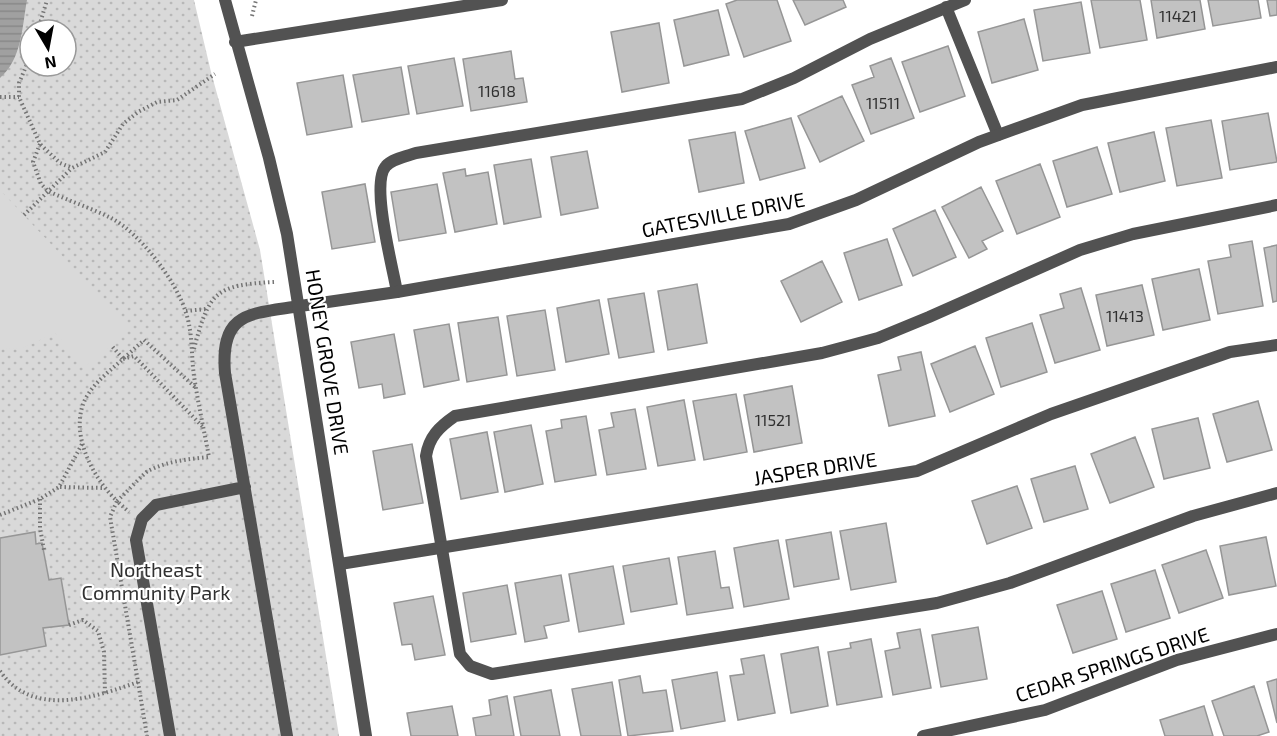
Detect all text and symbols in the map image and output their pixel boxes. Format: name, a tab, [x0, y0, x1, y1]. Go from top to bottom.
house number: 11421	[1159, 6, 1197, 25]
north arrow	[18, 18, 78, 78]
text: N	[43, 53, 58, 74]
house number: 11618	[478, 81, 516, 100]
house number: 11511	[866, 93, 900, 112]
street label: GATESVILLE DRIVE	[639, 186, 807, 242]
street label: HONEY GROVE DRIVE	[301, 267, 355, 457]
house number: 11413	[1106, 306, 1144, 325]
house number: 11521	[755, 410, 791, 429]
street label: JASPER DRIVE	[752, 446, 878, 490]
park label: Northeast Community Park	[82, 557, 230, 604]
street label: CEDAR SPRINGS DRIVE	[1012, 621, 1212, 707]

